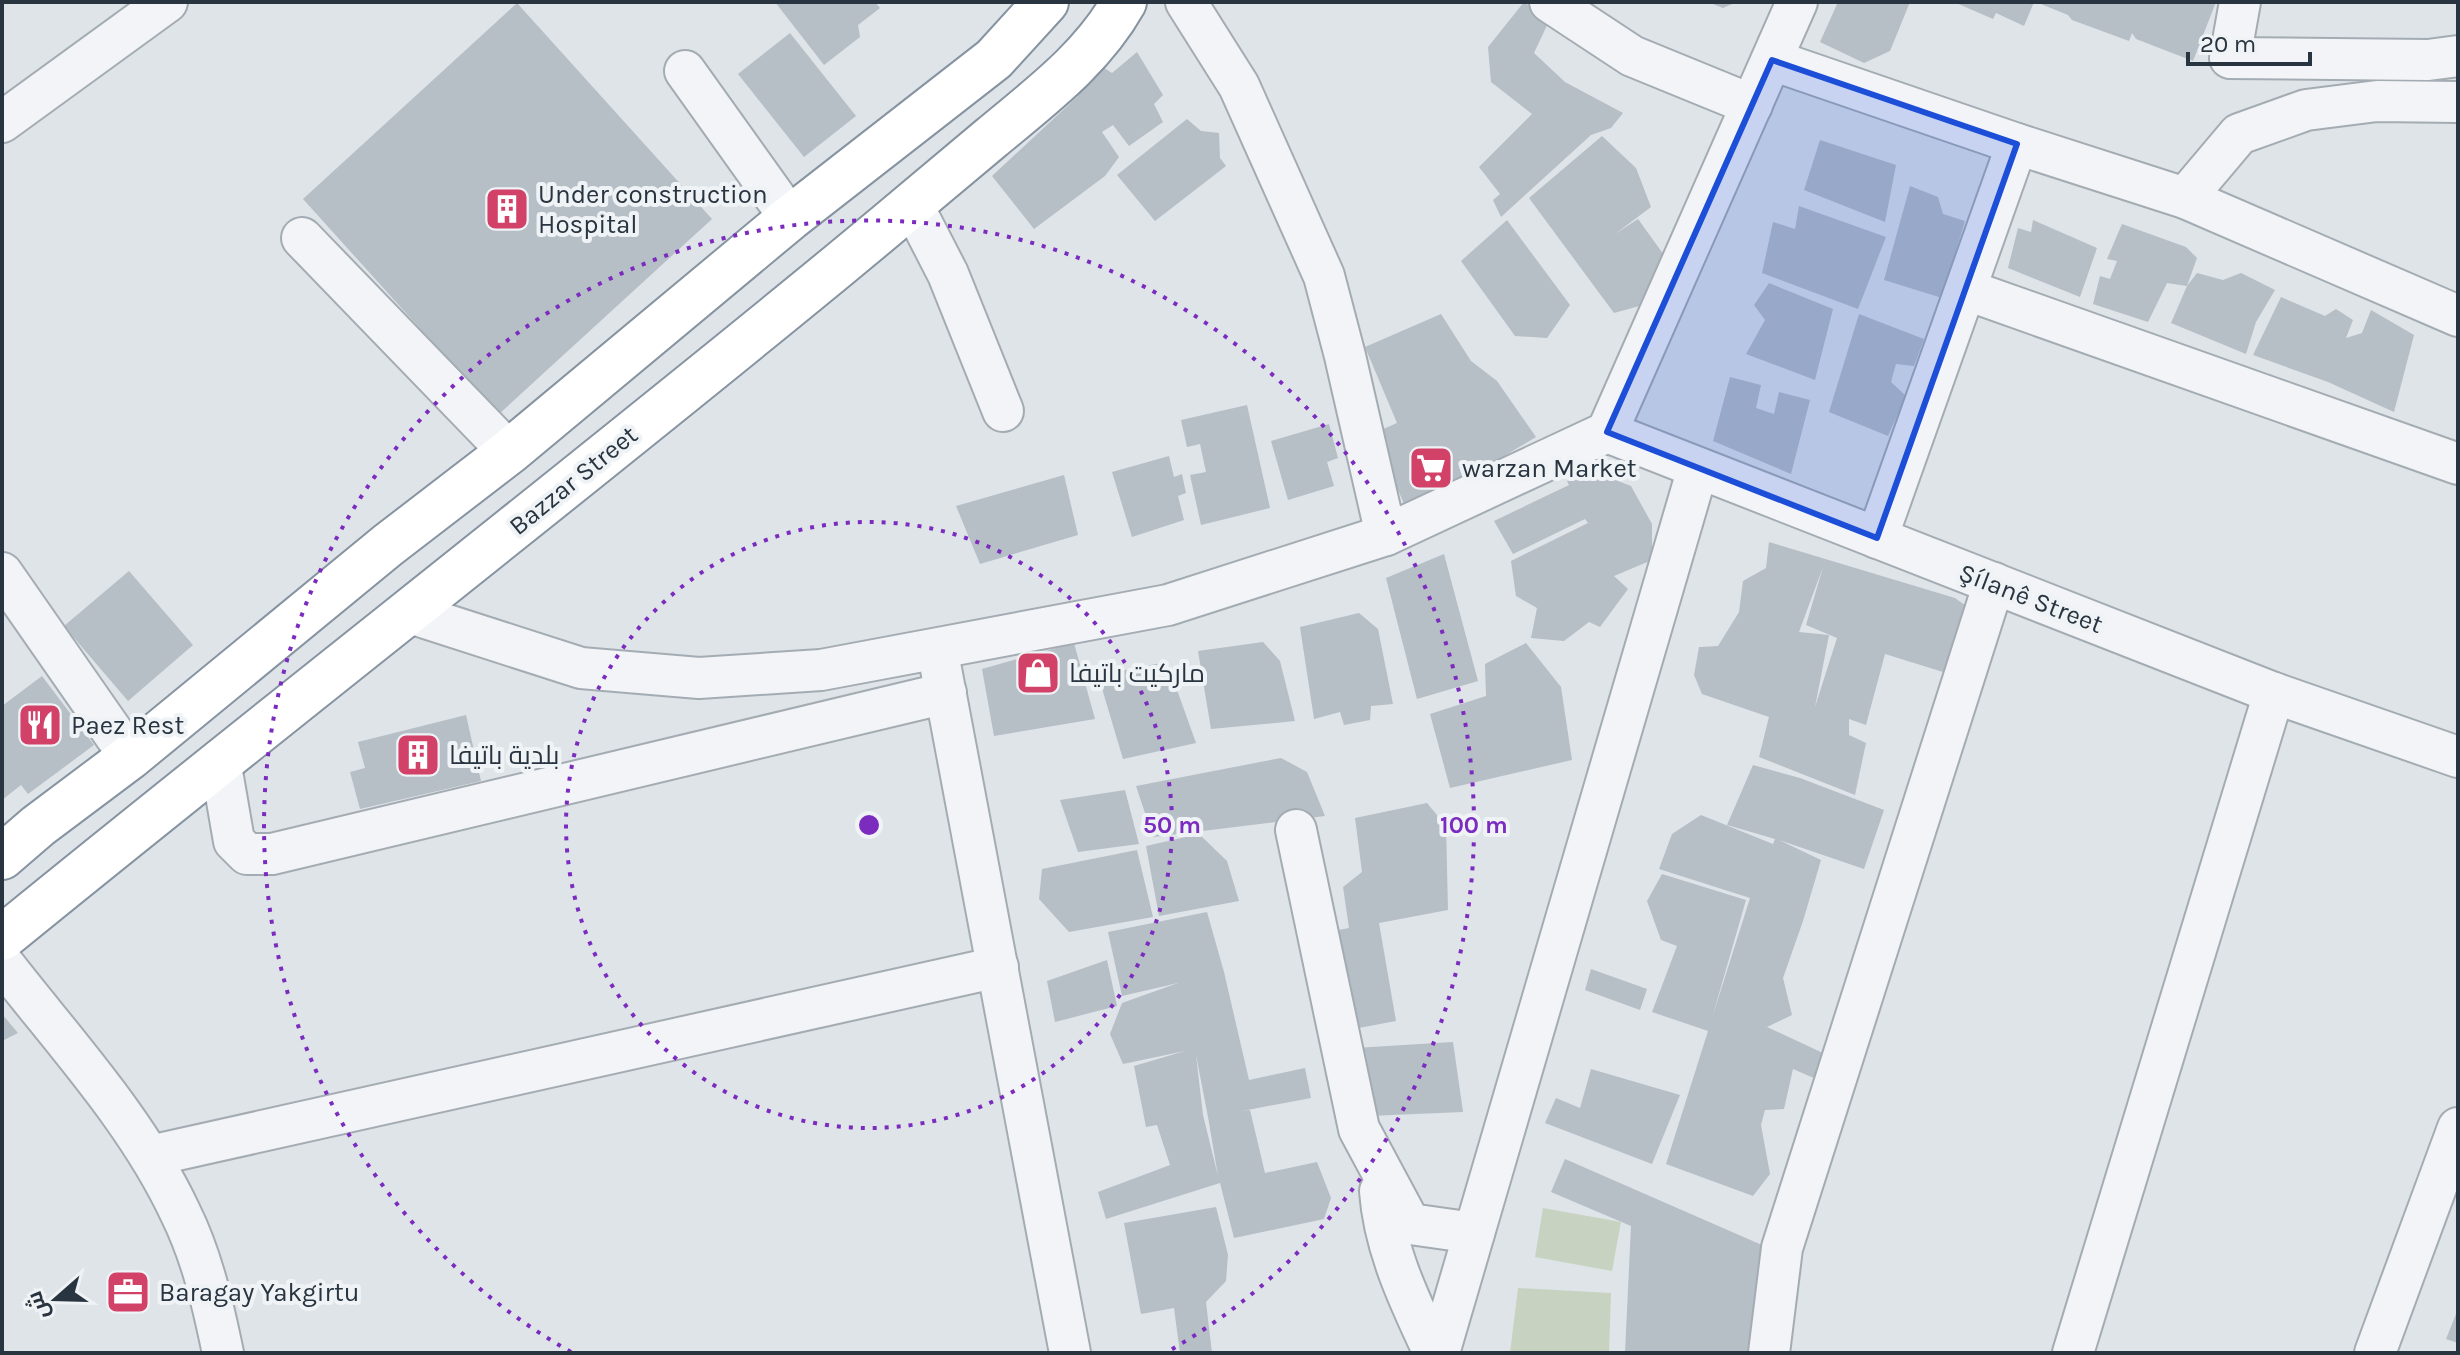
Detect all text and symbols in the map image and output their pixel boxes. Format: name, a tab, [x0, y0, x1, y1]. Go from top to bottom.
scale bar	[2188, 16, 2310, 66]
text: 20 m	[2200, 30, 2256, 58]
place label: Under construction Hospital	[538, 179, 768, 240]
building icon: Under construction Hospital	[483, 185, 531, 233]
street label: Bazzar Street	[503, 419, 644, 542]
supermarket icon: warzan Market	[1407, 444, 1455, 492]
place label: warzan Market	[1462, 453, 1637, 484]
street label: Şílanê Street	[1954, 557, 2107, 640]
shop icon: ماركيت باتيفا	[1014, 649, 1062, 697]
place label: ماركيت باتيفا	[1069, 658, 1205, 689]
restaurant icon: Paez Rest	[16, 701, 64, 749]
place label: Paez Rest	[71, 710, 185, 741]
building icon: بلدية باتيفا	[394, 731, 442, 779]
place label: بلدية باتيفا	[449, 740, 559, 771]
centre of rings	[855, 811, 883, 839]
text: 50 m	[1143, 811, 1201, 839]
text: 100 m	[1440, 811, 1508, 839]
north arrow	[16, 1259, 96, 1339]
office icon: Baragay Yakgirtu	[104, 1268, 152, 1316]
place label: Baragay Yakgirtu	[159, 1277, 359, 1308]
text: ش	[21, 1288, 55, 1323]

